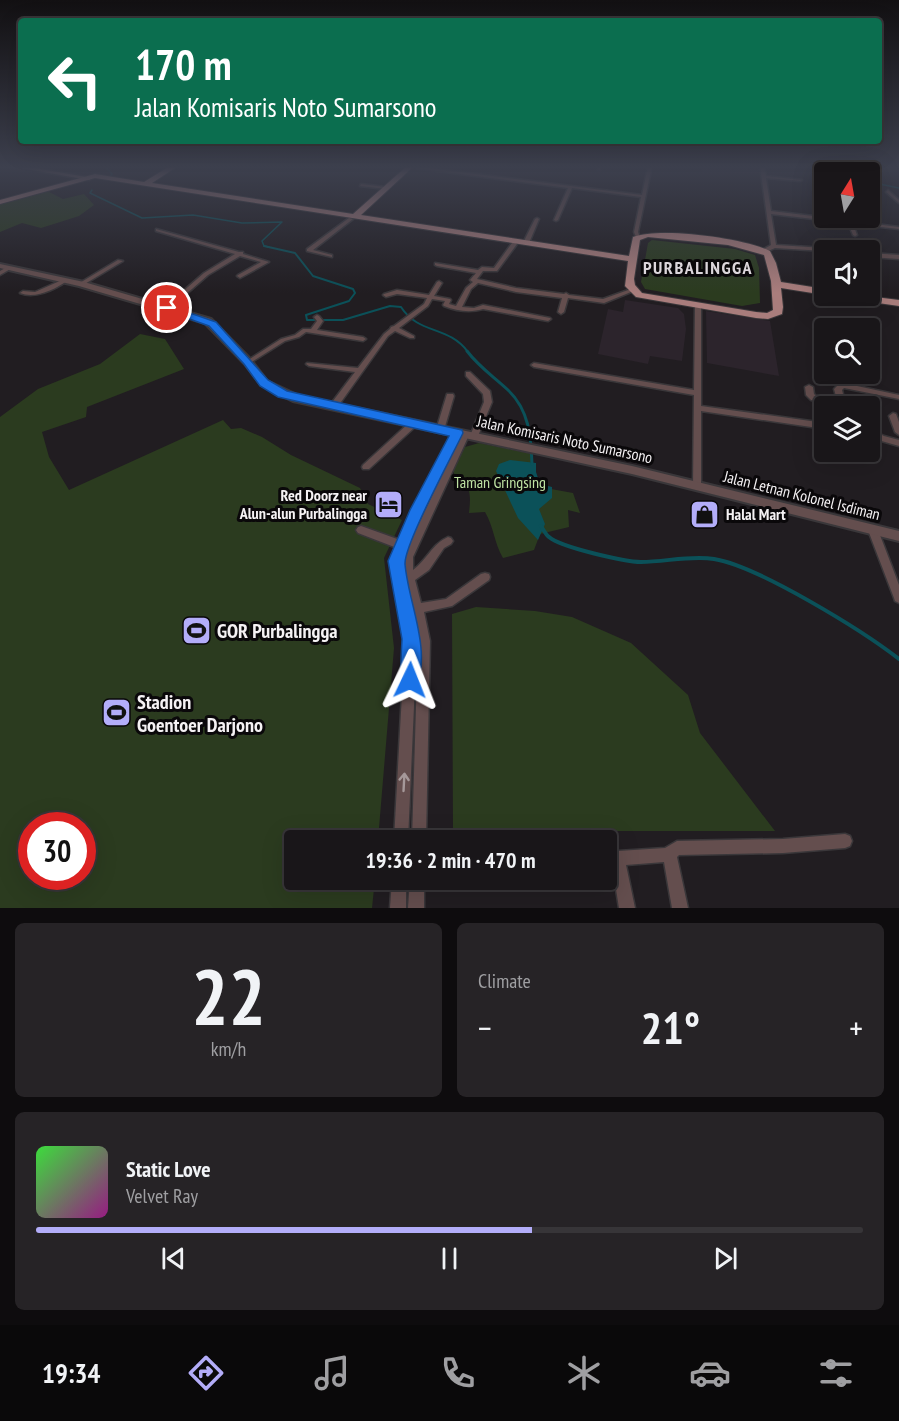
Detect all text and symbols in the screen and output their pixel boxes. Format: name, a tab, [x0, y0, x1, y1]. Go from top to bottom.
text: 170 m	[135, 37, 232, 92]
icon: left	[36, 42, 114, 120]
text: Jalan Komisaris Noto Sumarsono	[135, 90, 437, 124]
north arrow	[814, 162, 880, 228]
map controls	[814, 162, 880, 462]
button: sound	[814, 240, 880, 306]
district label: PURBALINGGA	[643, 256, 753, 279]
pin	[141, 282, 192, 333]
icon: arrive	[150, 291, 183, 324]
button: search	[814, 318, 880, 384]
button: layers	[814, 396, 880, 462]
street label: Jalan Komisaris Noto Sumarsono	[475, 410, 655, 467]
street label: Jalan Letnan Kolonel Isdiman	[721, 466, 882, 524]
park label: Taman Gringsing	[454, 472, 546, 492]
place label: Red Doorz near Alun-alun Purbalingga	[239, 485, 367, 523]
hotel icon: Red Doorz near Alun-alun Purbalingga	[372, 488, 404, 520]
shop icon: Halal Mart	[689, 498, 721, 530]
place label: Halal Mart	[726, 504, 786, 524]
sports icon: GOR Purbalingga	[180, 615, 212, 647]
place label: GOR Purbalingga	[217, 618, 338, 644]
position arrow	[378, 648, 442, 712]
place label: Stadion Goentoer Darjono	[137, 689, 263, 738]
sports icon: Stadion Goentoer Darjono	[100, 697, 132, 729]
one-way arrow	[398, 772, 409, 792]
speed limit sign: 30	[18, 812, 96, 890]
text: 19:36 · 2 min · 470 m	[365, 846, 536, 874]
text: 22	[191, 946, 266, 1047]
text: Climate	[478, 968, 531, 994]
text: 21°	[641, 998, 700, 1056]
text: −	[478, 1006, 492, 1049]
text: +	[849, 1006, 863, 1049]
text: km/h	[211, 1036, 246, 1062]
text: Static Love	[126, 1155, 211, 1183]
text: Velvet Ray	[126, 1183, 198, 1209]
icon: previous	[157, 1242, 190, 1275]
icon: pause	[433, 1242, 466, 1275]
icon: next	[709, 1242, 742, 1275]
icon: directions	[185, 1352, 227, 1394]
icon: music	[311, 1352, 353, 1394]
icon: phone	[437, 1352, 479, 1394]
icon: climate	[563, 1352, 605, 1394]
icon: car	[689, 1352, 731, 1394]
icon: filters	[815, 1352, 857, 1394]
text: 19:34	[42, 1356, 100, 1390]

